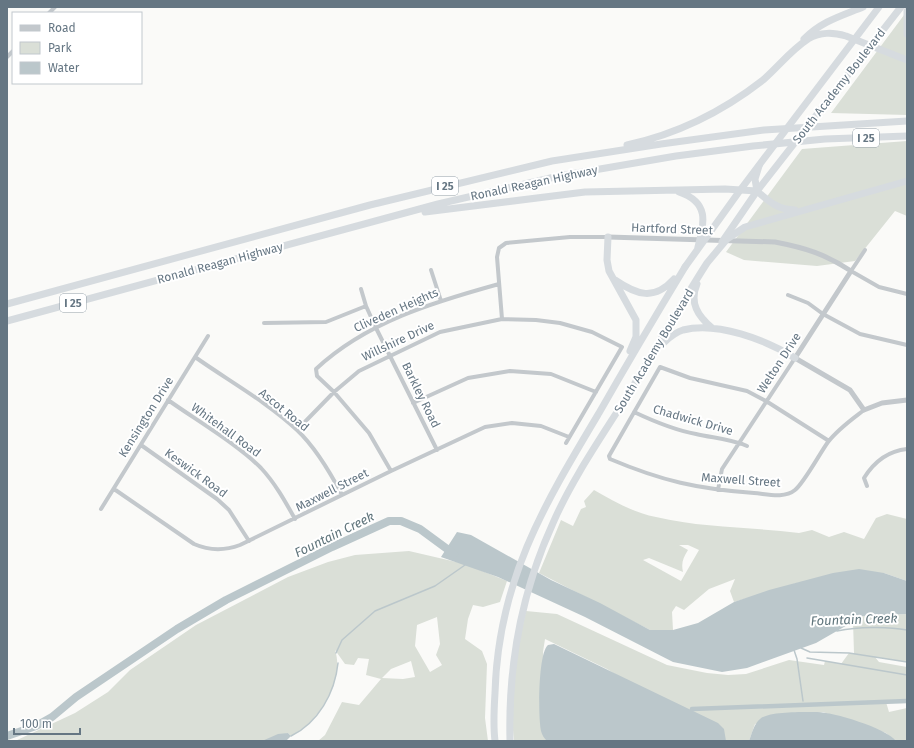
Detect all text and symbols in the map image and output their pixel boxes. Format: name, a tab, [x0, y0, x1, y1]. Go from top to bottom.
legend	[12, 12, 142, 84]
text: Road	[48, 21, 76, 35]
street label: South Academy Boulevard	[790, 26, 888, 146]
text: Park	[48, 41, 72, 55]
text: Water	[48, 61, 80, 75]
road number: I 25	[853, 129, 879, 147]
street label: Ronald Reagan Highway	[469, 163, 599, 203]
road number: I 25	[432, 177, 458, 195]
street label: Hartford Street	[631, 221, 714, 237]
street label: Ronald Reagan Highway	[156, 239, 284, 287]
street label: Cliveden Heights	[352, 285, 441, 335]
street label: South Academy Boulevard	[611, 287, 697, 415]
road number: I 25	[60, 294, 86, 312]
street label: Willshire Drive	[359, 318, 437, 364]
street label: Welton Drive	[754, 330, 804, 396]
street label: Barkley Road	[399, 360, 443, 430]
street label: Kensington Drive	[116, 374, 176, 460]
street label: Ascot Road	[256, 386, 312, 434]
street label: Whitehall Road	[189, 400, 263, 460]
street label: Chadwick Drive	[651, 402, 735, 438]
street label: Keswick Road	[162, 446, 230, 500]
street label: Maxwell Street	[293, 465, 371, 514]
street label: Maxwell Street	[701, 470, 782, 490]
water label: Fountain Creek	[292, 509, 376, 560]
water label: Fountain Creek	[810, 610, 898, 629]
scale bar	[14, 710, 80, 736]
text: 100 m	[20, 717, 52, 731]

